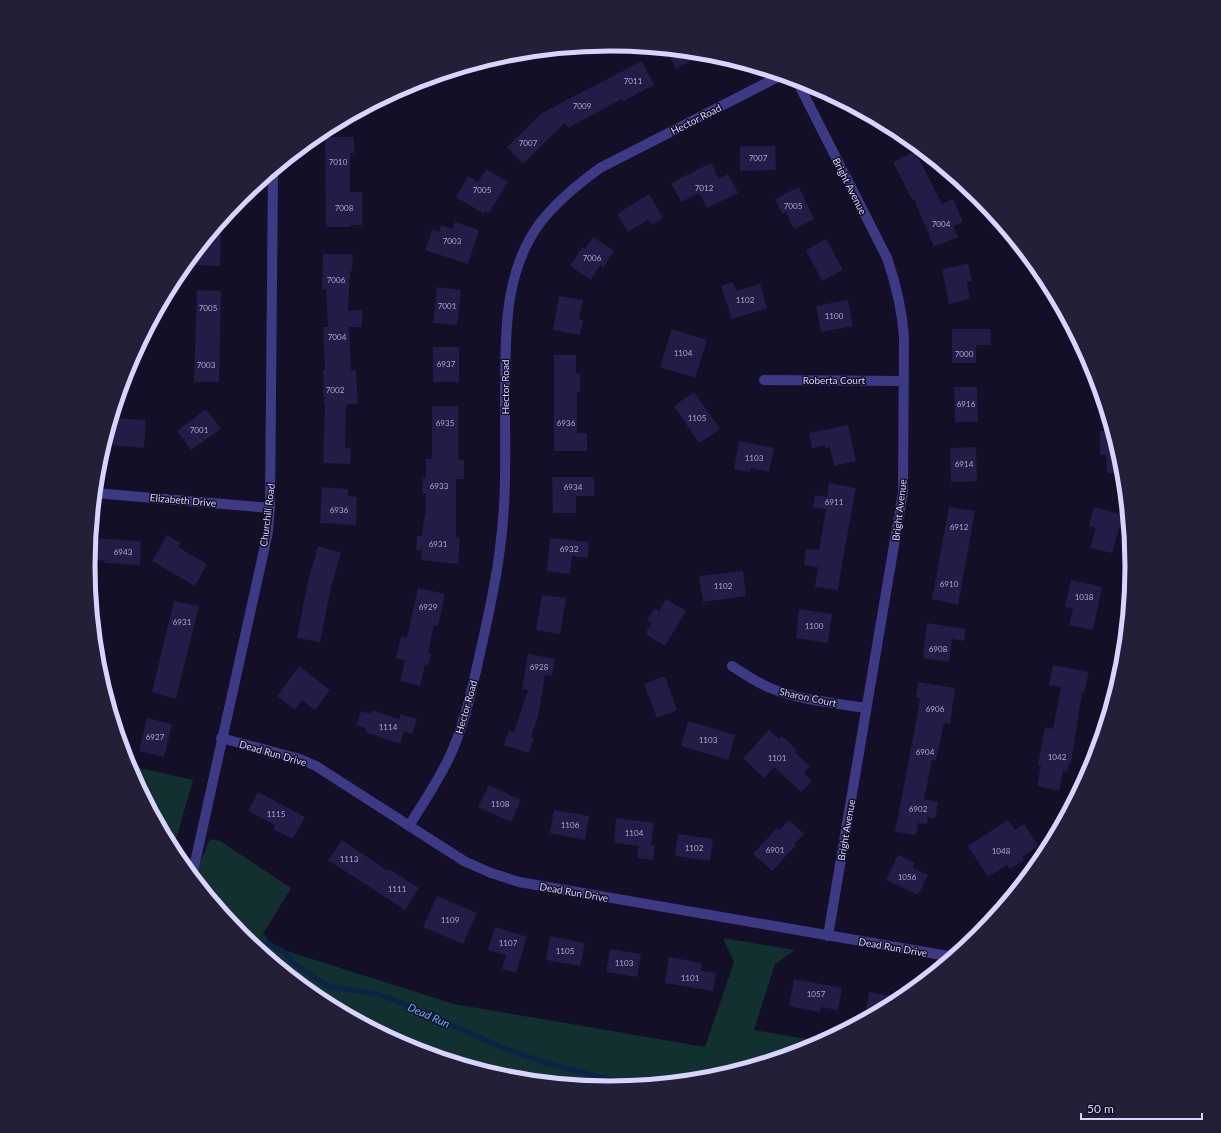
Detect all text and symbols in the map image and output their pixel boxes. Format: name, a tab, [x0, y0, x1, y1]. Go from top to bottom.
house number: 7011	[624, 76, 643, 86]
house number: 7009	[573, 101, 592, 111]
street label: Hector Road	[669, 101, 723, 137]
house number: 7007	[519, 138, 538, 148]
house number: 7007	[749, 153, 768, 163]
street label: Bright Avenue	[831, 156, 869, 216]
house number: 7010	[329, 157, 348, 167]
house number: 7012	[695, 183, 714, 193]
house number: 7005	[473, 185, 492, 195]
house number: 7005	[784, 201, 803, 211]
house number: 7008	[335, 203, 354, 213]
house number: 7004	[932, 219, 951, 229]
house number: 7003	[443, 236, 462, 246]
house number: 7006	[583, 253, 602, 263]
house number: 7006	[327, 275, 346, 285]
house number: 1102	[736, 295, 755, 305]
house number: 7001	[438, 301, 457, 311]
house number: 7005	[199, 303, 218, 313]
house number: 1100	[825, 311, 844, 321]
house number: 7004	[328, 332, 347, 342]
house number: 1104	[674, 348, 693, 358]
house number: 7000	[955, 349, 974, 359]
house number: 6937	[437, 359, 456, 369]
house number: 7003	[197, 360, 216, 370]
street label: Hector Road	[499, 360, 511, 414]
street label: Roberta Court	[803, 374, 866, 386]
house number: 7002	[326, 385, 345, 395]
house number: 6916	[957, 399, 976, 409]
house number: 1105	[688, 413, 707, 423]
house number: 6935	[436, 418, 455, 428]
house number: 6936	[557, 418, 576, 428]
house number: 7001	[190, 425, 209, 435]
house number: 1103	[745, 453, 764, 463]
house number: 6914	[955, 459, 974, 469]
street label: Bright Avenue	[889, 478, 909, 542]
house number: 6933	[430, 481, 449, 491]
house number: 6934	[564, 482, 583, 492]
street label: Churchill Road	[257, 483, 277, 547]
street label: Elizabeth Drive	[149, 491, 217, 509]
house number: 6911	[825, 497, 844, 507]
house number: 6936	[330, 505, 349, 515]
house number: 6912	[950, 522, 969, 532]
house number: 6931	[429, 539, 448, 549]
house number: 6932	[560, 544, 579, 554]
house number: 6943	[114, 547, 133, 557]
house number: 6910	[940, 579, 959, 589]
house number: 1102	[714, 581, 733, 591]
house number: 1038	[1075, 592, 1094, 602]
house number: 6929	[419, 602, 438, 612]
house number: 6931	[173, 617, 192, 627]
house number: 1100	[805, 621, 824, 631]
house number: 6908	[929, 644, 948, 654]
house number: 6928	[530, 662, 549, 672]
street label: Hector Road	[453, 679, 479, 735]
street label: Sharon Court	[778, 685, 838, 709]
house number: 6906	[926, 704, 945, 714]
house number: 1114	[379, 722, 398, 732]
house number: 6927	[146, 732, 165, 742]
house number: 1103	[699, 735, 718, 745]
street label: Dead Run Drive	[238, 738, 308, 768]
house number: 6904	[916, 747, 935, 757]
house number: 1042	[1048, 752, 1067, 762]
house number: 1101	[768, 753, 787, 763]
street label: Bright Avenue	[835, 798, 857, 862]
house number: 1108	[491, 799, 510, 809]
house number: 6902	[909, 804, 928, 814]
house number: 1115	[267, 809, 286, 819]
house number: 1106	[561, 820, 580, 830]
house number: 1104	[625, 828, 644, 838]
house number: 1102	[685, 843, 704, 853]
house number: 6901	[766, 845, 785, 855]
house number: 1048	[992, 846, 1011, 856]
house number: 1113	[340, 854, 359, 864]
house number: 1056	[898, 872, 917, 882]
street label: Dead Run Drive	[539, 880, 609, 904]
house number: 1111	[388, 884, 407, 894]
house number: 1109	[441, 915, 460, 925]
street label: Dead Run Drive	[858, 935, 928, 959]
house number: 1107	[499, 938, 518, 948]
house number: 1105	[556, 946, 575, 956]
house number: 1103	[615, 958, 634, 968]
house number: 1101	[681, 973, 700, 983]
house number: 1057	[807, 989, 826, 999]
water label: Dead Run	[406, 1000, 452, 1030]
scale bar	[1081, 1095, 1202, 1121]
text: 50 m	[1087, 1101, 1114, 1116]

